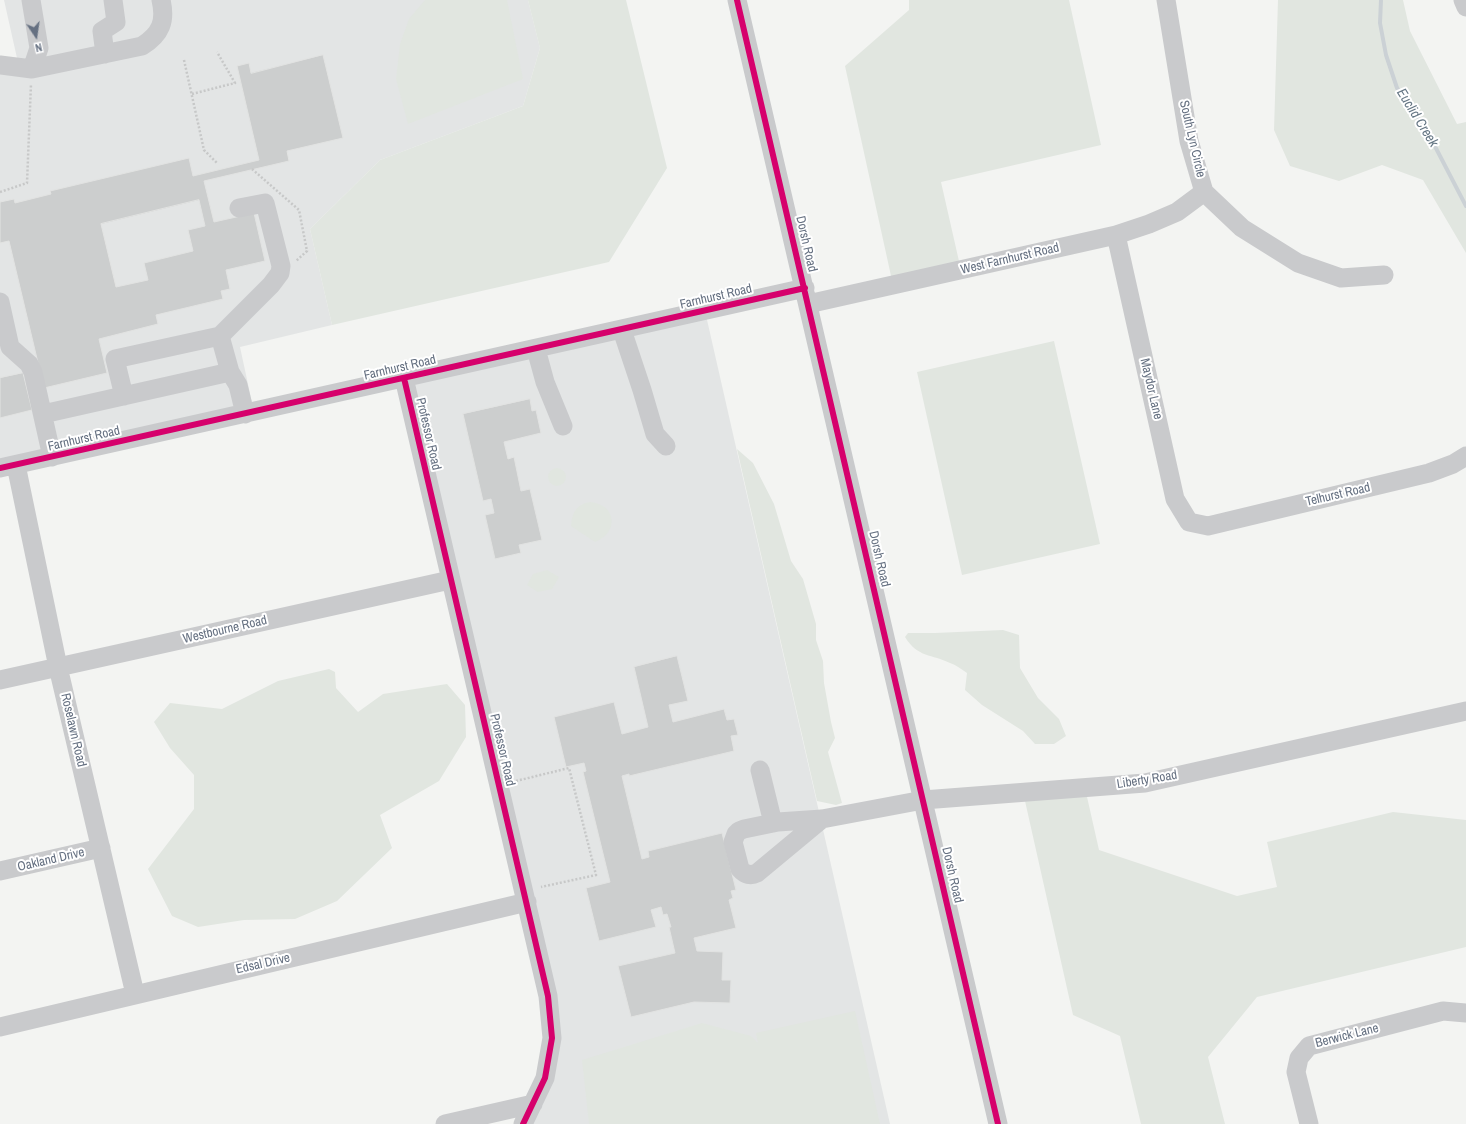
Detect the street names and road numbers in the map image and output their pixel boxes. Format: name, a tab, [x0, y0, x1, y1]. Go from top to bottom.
street label: South Lyn Circle	[1176, 99, 1208, 179]
street label: Dorsh Road	[792, 215, 820, 273]
street label: West Farnhurst Road	[959, 240, 1061, 278]
street label: Farnhurst Road	[678, 281, 754, 313]
street label: Farnhurst Road	[362, 352, 438, 384]
street label: Maydor Lane	[1136, 357, 1166, 421]
street label: Professor Road	[412, 396, 444, 472]
street label: Farnhurst Road	[46, 423, 122, 455]
street label: Telhurst Road	[1304, 480, 1372, 510]
street label: Dorsh Road	[865, 530, 893, 588]
street label: Westbourne Road	[181, 613, 269, 647]
street label: Roselawn Road	[57, 692, 89, 768]
street label: Professor Road	[486, 712, 518, 788]
street label: Liberty Road	[1116, 768, 1178, 792]
street label: Oakland Drive	[16, 845, 86, 875]
street label: Dorsh Road	[938, 846, 966, 904]
street label: Edsal Drive	[234, 950, 292, 978]
street label: Berwick Lane	[1314, 1021, 1380, 1051]

